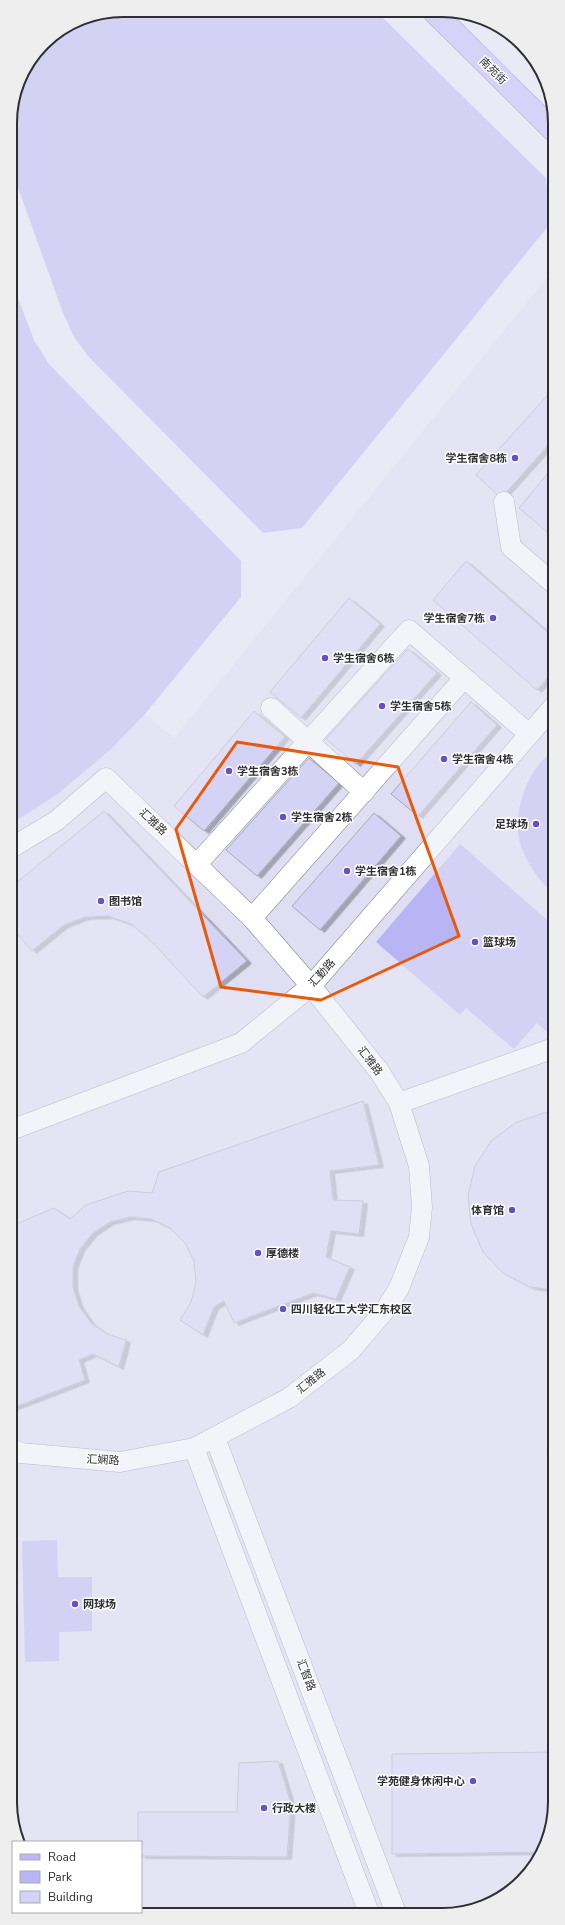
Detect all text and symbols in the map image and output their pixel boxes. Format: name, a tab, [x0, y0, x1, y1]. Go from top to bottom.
street label: 南苑街	[476, 54, 510, 88]
place label: 学生宿舍8栋	[445, 451, 507, 466]
marker: 学生宿舍8栋	[510, 453, 520, 463]
place label: 学生宿舍7栋	[423, 611, 485, 626]
marker: 学生宿舍7栋	[488, 613, 498, 623]
place label: 学生宿舍6栋	[333, 651, 395, 666]
marker: 学生宿舍6栋	[320, 653, 330, 663]
place label: 学生宿舍5栋	[390, 699, 452, 714]
marker: 学生宿舍5栋	[377, 701, 387, 711]
place label: 学生宿舍4栋	[452, 752, 514, 767]
marker: 学生宿舍4栋	[439, 754, 449, 764]
place label: 学生宿舍3栋	[237, 764, 299, 779]
marker: 学生宿舍3栋	[224, 766, 234, 776]
street label: 汇雅路	[136, 805, 170, 839]
place label: 学生宿舍2栋	[291, 810, 353, 825]
marker: 学生宿舍2栋	[278, 812, 288, 822]
place label: 足球场	[495, 817, 528, 832]
marker: 足球场	[531, 819, 541, 829]
place label: 学生宿舍1栋	[355, 864, 417, 879]
marker: 学生宿舍1栋	[342, 866, 352, 876]
place label: 图书馆	[109, 894, 142, 909]
marker: 图书馆	[96, 896, 106, 906]
place label: 篮球场	[483, 935, 516, 950]
marker: 篮球场	[470, 937, 480, 947]
street label: 汇勤路	[305, 956, 339, 990]
street label: 汇雅路	[354, 1043, 386, 1079]
place label: 体育馆	[471, 1203, 504, 1218]
marker: 体育馆	[507, 1205, 517, 1215]
place label: 厚德楼	[266, 1246, 299, 1261]
marker: 厚德楼	[253, 1248, 263, 1258]
place label: 四川轻化工大学汇东校区	[291, 1302, 412, 1317]
marker: 四川轻化工大学汇东校区	[278, 1304, 288, 1314]
street label: 汇雅路	[293, 1365, 329, 1397]
street label: 汇娴路	[86, 1452, 120, 1468]
place label: 网球场	[83, 1597, 116, 1612]
marker: 网球场	[70, 1599, 80, 1609]
street label: 汇智路	[293, 1657, 319, 1693]
place label: 学苑健身休闲中心	[377, 1774, 465, 1789]
marker: 学苑健身休闲中心	[468, 1776, 478, 1786]
place label: 行政大楼	[272, 1801, 316, 1816]
marker: 行政大楼	[259, 1803, 269, 1813]
legend	[12, 1841, 142, 1913]
text: Road	[48, 1849, 76, 1865]
text: Park	[48, 1869, 73, 1885]
text: Building	[48, 1889, 93, 1905]

